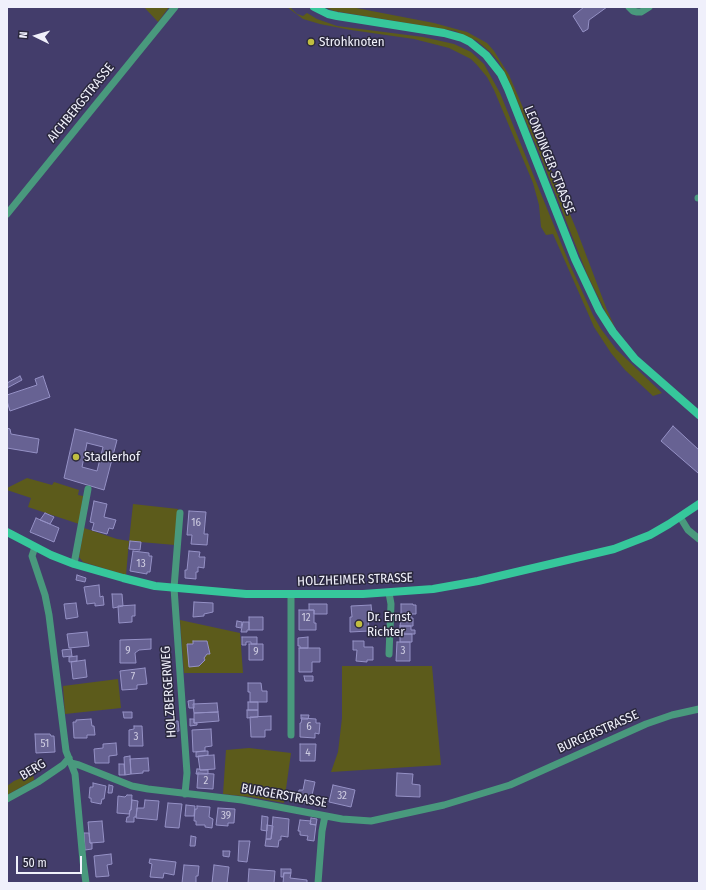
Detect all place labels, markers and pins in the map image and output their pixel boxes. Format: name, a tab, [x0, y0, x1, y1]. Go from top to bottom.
place label: Strohknoten	[319, 34, 385, 50]
marker: Strohknoten	[306, 37, 316, 47]
place label: Stadlerhof	[84, 449, 140, 465]
marker: Stadlerhof	[71, 452, 81, 462]
place label: Dr. Ernst Richter	[367, 609, 411, 640]
marker: Dr. Ernst Richter	[354, 619, 364, 629]

